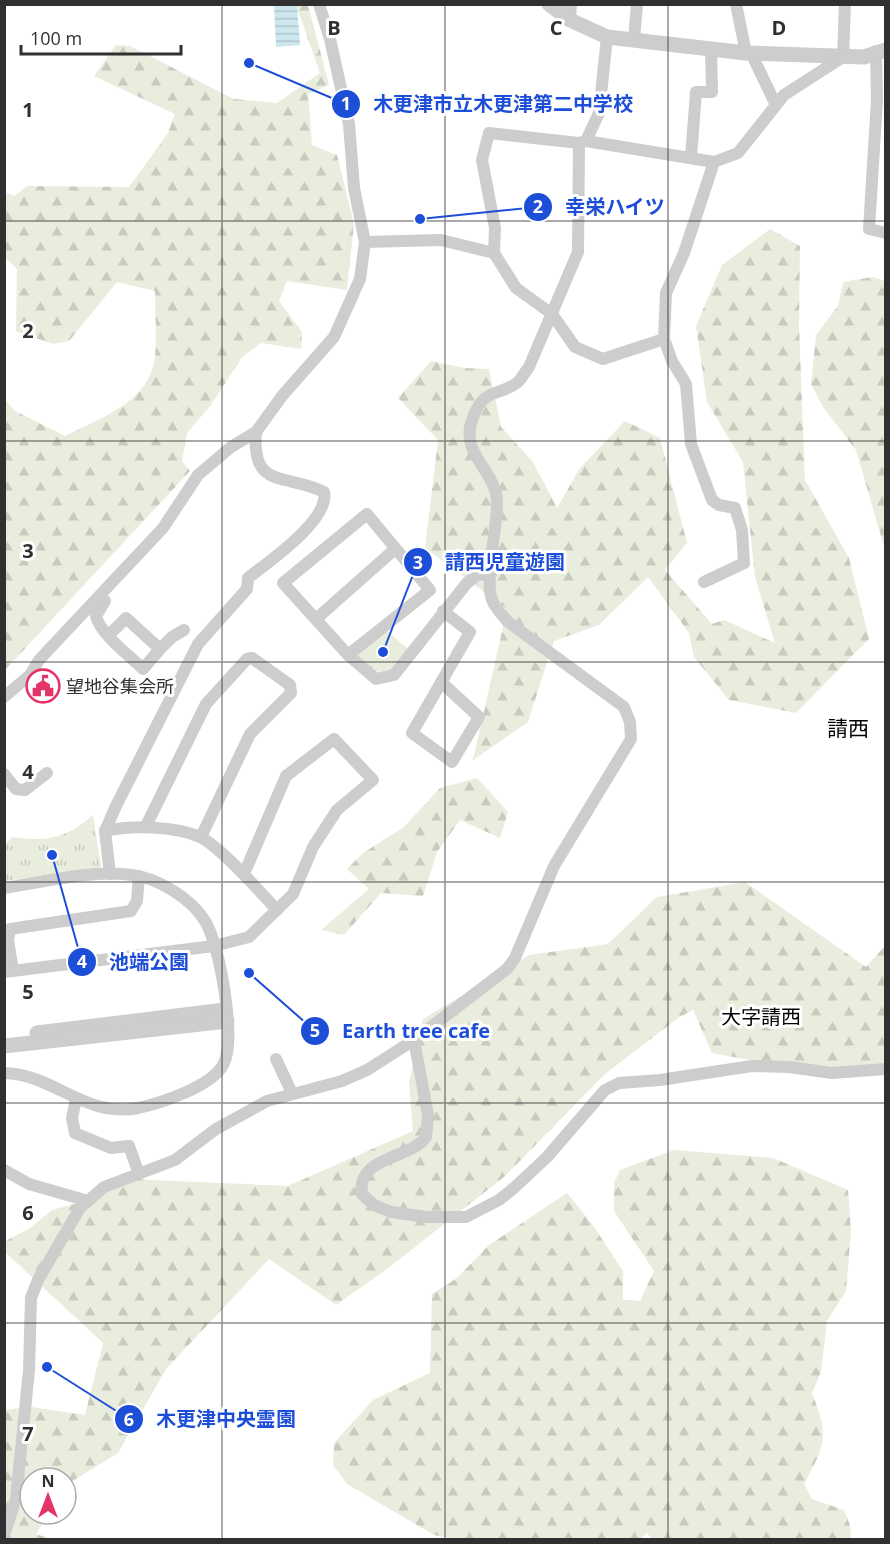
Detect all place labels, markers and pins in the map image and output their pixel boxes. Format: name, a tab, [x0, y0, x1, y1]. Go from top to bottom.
callout: 木更津市立木更津第二中学校	[331, 85, 645, 123]
callout: 幸栄ハイツ	[523, 188, 677, 226]
callout: 請西児童遊園	[403, 543, 577, 581]
public building icon: 望地谷集会所	[25, 668, 61, 704]
place label: 望地谷集会所	[66, 674, 174, 698]
callout: 池端公園	[67, 943, 201, 981]
callout: Earth tree cafe	[300, 1012, 502, 1050]
callout: 木更津中央霊園	[114, 1400, 308, 1438]

